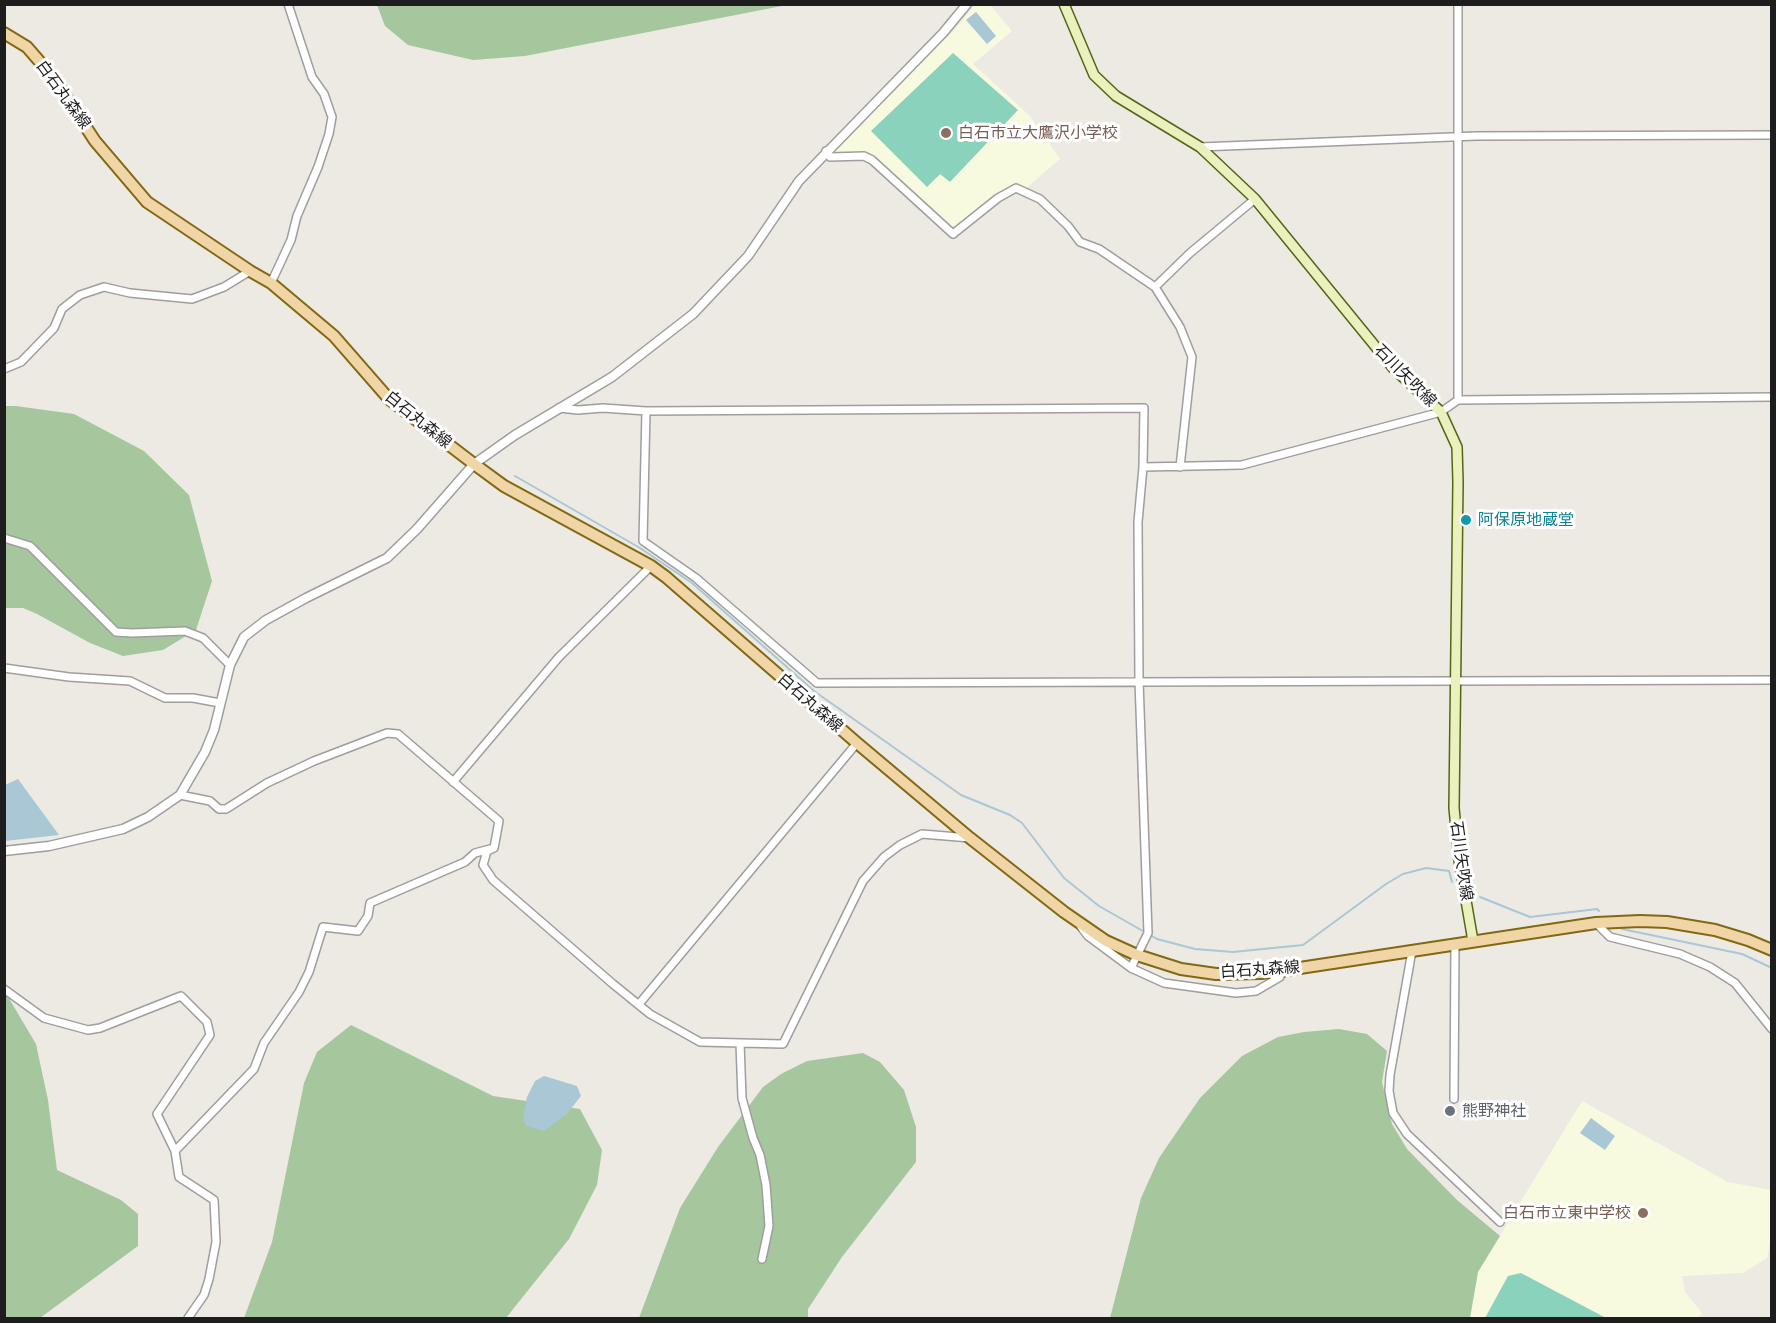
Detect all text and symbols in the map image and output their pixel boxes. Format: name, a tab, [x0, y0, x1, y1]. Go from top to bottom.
street label: 白石丸森線	[32, 57, 94, 133]
place label: 白石市立大鷹沢小学校	[958, 123, 1118, 143]
marker: 白石市立大鷹沢小学校	[939, 126, 953, 140]
street label: 石川矢吹線	[1370, 341, 1440, 411]
street label: 白石丸森線	[381, 387, 455, 453]
place label: 阿保原地蔵堂	[1478, 510, 1574, 530]
marker: 阿保原地蔵堂	[1459, 513, 1473, 527]
street label: 白石丸森線	[774, 670, 846, 736]
street label: 石川矢吹線	[1446, 820, 1476, 902]
street label: 白石丸森線	[1219, 958, 1301, 982]
place label: 熊野神社	[1462, 1101, 1526, 1121]
marker: 熊野神社	[1443, 1104, 1457, 1118]
place label: 白石市立東中学校	[1503, 1203, 1631, 1223]
marker: 白石市立東中学校	[1636, 1206, 1650, 1220]

